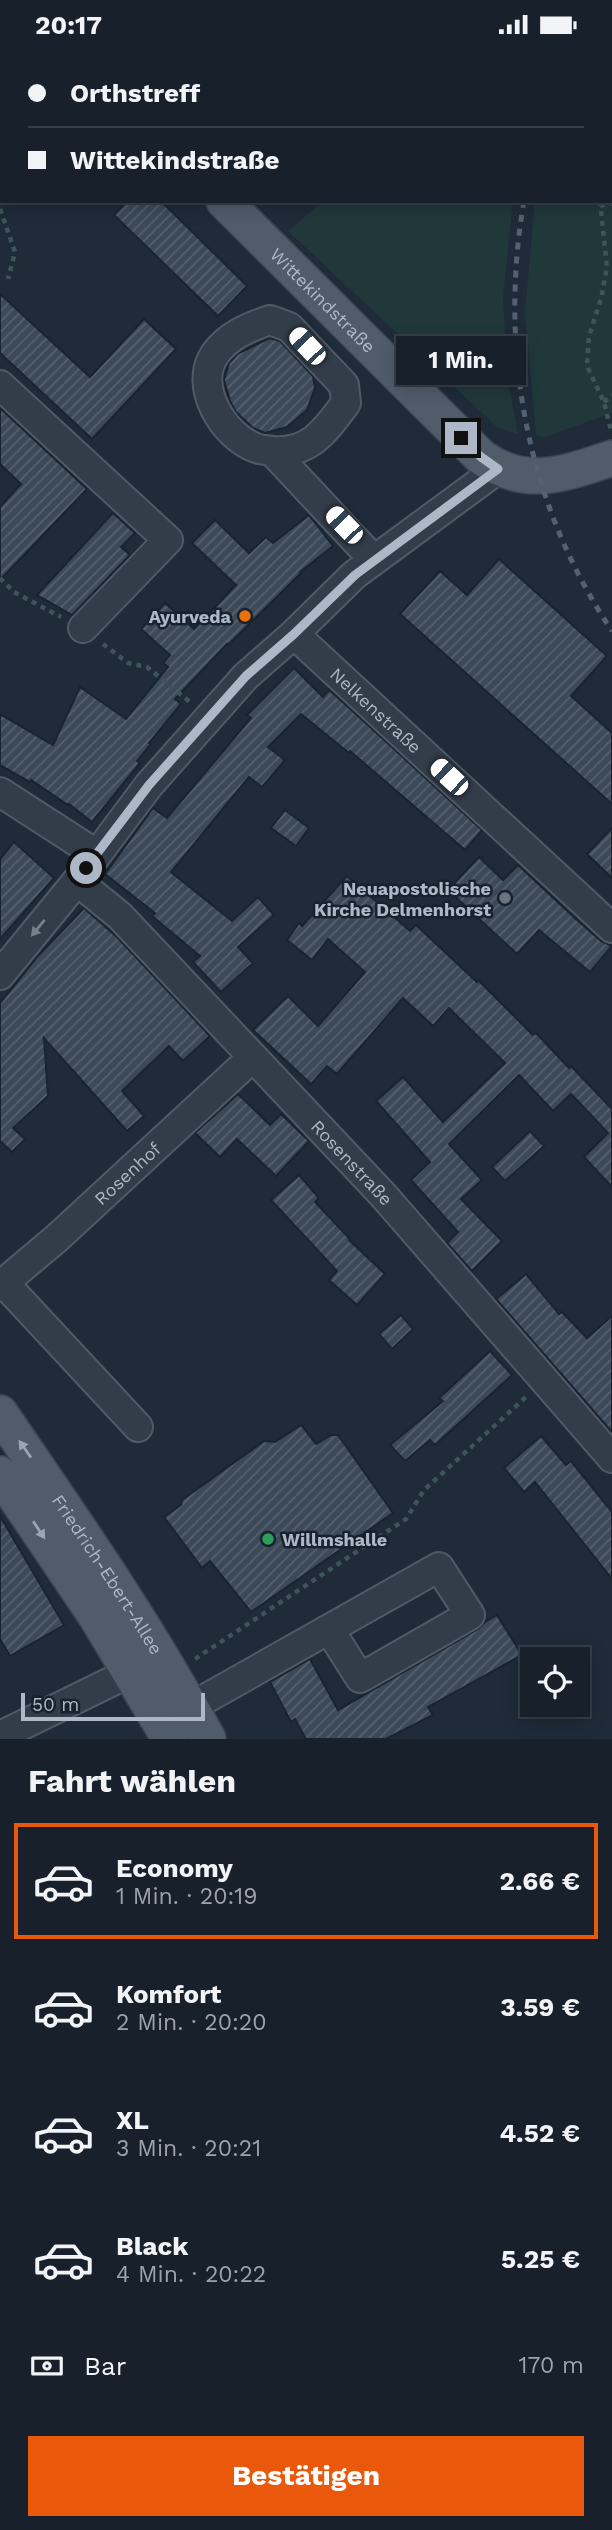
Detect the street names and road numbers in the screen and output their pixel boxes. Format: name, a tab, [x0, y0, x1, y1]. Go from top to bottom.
street label: Wittekindstraße	[266, 243, 380, 357]
street label: Nelkenstraße	[326, 663, 426, 757]
street label: Rosenstraße	[307, 1115, 397, 1209]
street label: Rosenhof	[90, 1138, 165, 1209]
street label: Friedrich-Ebert-Allee	[48, 1490, 167, 1658]

